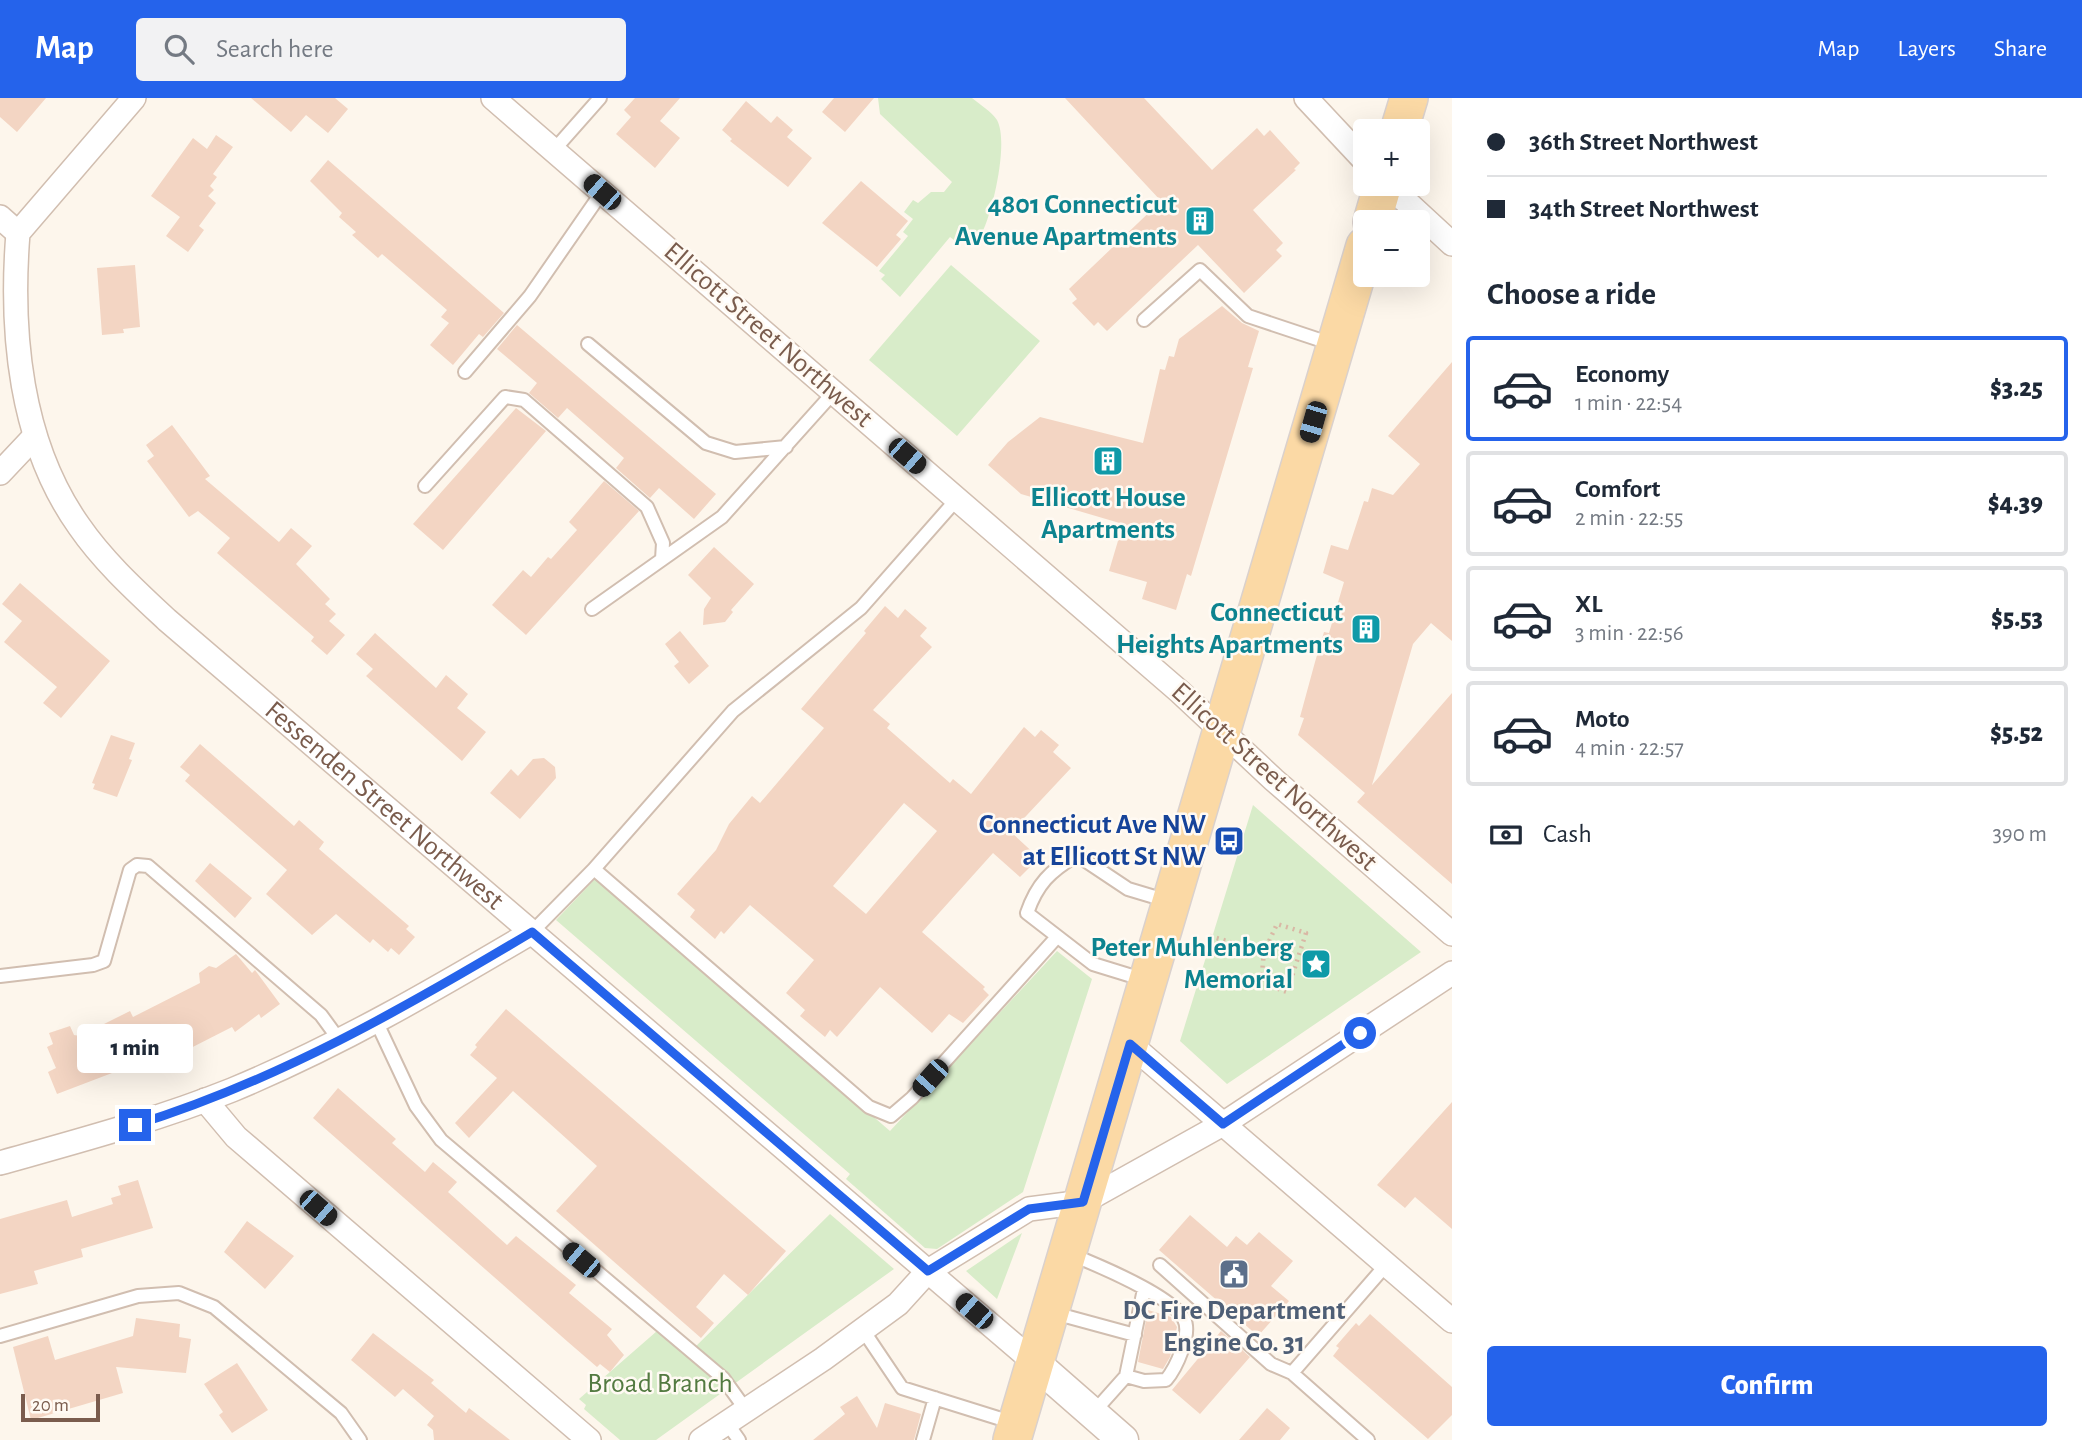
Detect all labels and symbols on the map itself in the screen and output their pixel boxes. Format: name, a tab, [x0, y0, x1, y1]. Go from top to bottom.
car	[580, 170, 625, 214]
place label: 4801 Connecticut Avenue Apartments	[954, 191, 1178, 251]
building icon: 4801 Connecticut Avenue Apartments	[1183, 204, 1217, 238]
street label: Ellicott Street Northwest	[658, 237, 878, 433]
car	[1298, 399, 1329, 445]
car	[885, 434, 930, 478]
building icon: Ellicott House Apartments	[1091, 444, 1125, 478]
place label: Ellicott House Apartments	[1030, 484, 1186, 544]
place label: Connecticut Heights Apartments	[1116, 599, 1344, 659]
building icon: Connecticut Heights Apartments	[1349, 612, 1383, 646]
street label: Ellicott Street Northwest	[1166, 677, 1382, 877]
street label: Fessenden Street Northwest	[259, 696, 509, 915]
place label: Connecticut Ave NW at Ellicott St NW	[979, 811, 1207, 871]
bus stop icon: Connecticut Ave NW at Ellicott St NW	[1212, 824, 1246, 858]
place label: Peter Muhlenberg Memorial	[1090, 934, 1294, 994]
place icon: Peter Muhlenberg Memorial	[1299, 947, 1333, 981]
route start	[1344, 1017, 1376, 1049]
callout: 1 min	[77, 1024, 193, 1072]
car	[909, 1055, 952, 1101]
route end	[119, 1109, 151, 1141]
car	[296, 1186, 341, 1230]
car	[559, 1238, 604, 1282]
public building icon: DC Fire Department Engine Co. 31	[1217, 1257, 1251, 1291]
car	[952, 1289, 997, 1333]
place label: DC Fire Department Engine Co. 31	[1123, 1297, 1346, 1357]
park label: Broad Branch	[587, 1370, 733, 1398]
scale bar	[21, 1391, 100, 1423]

